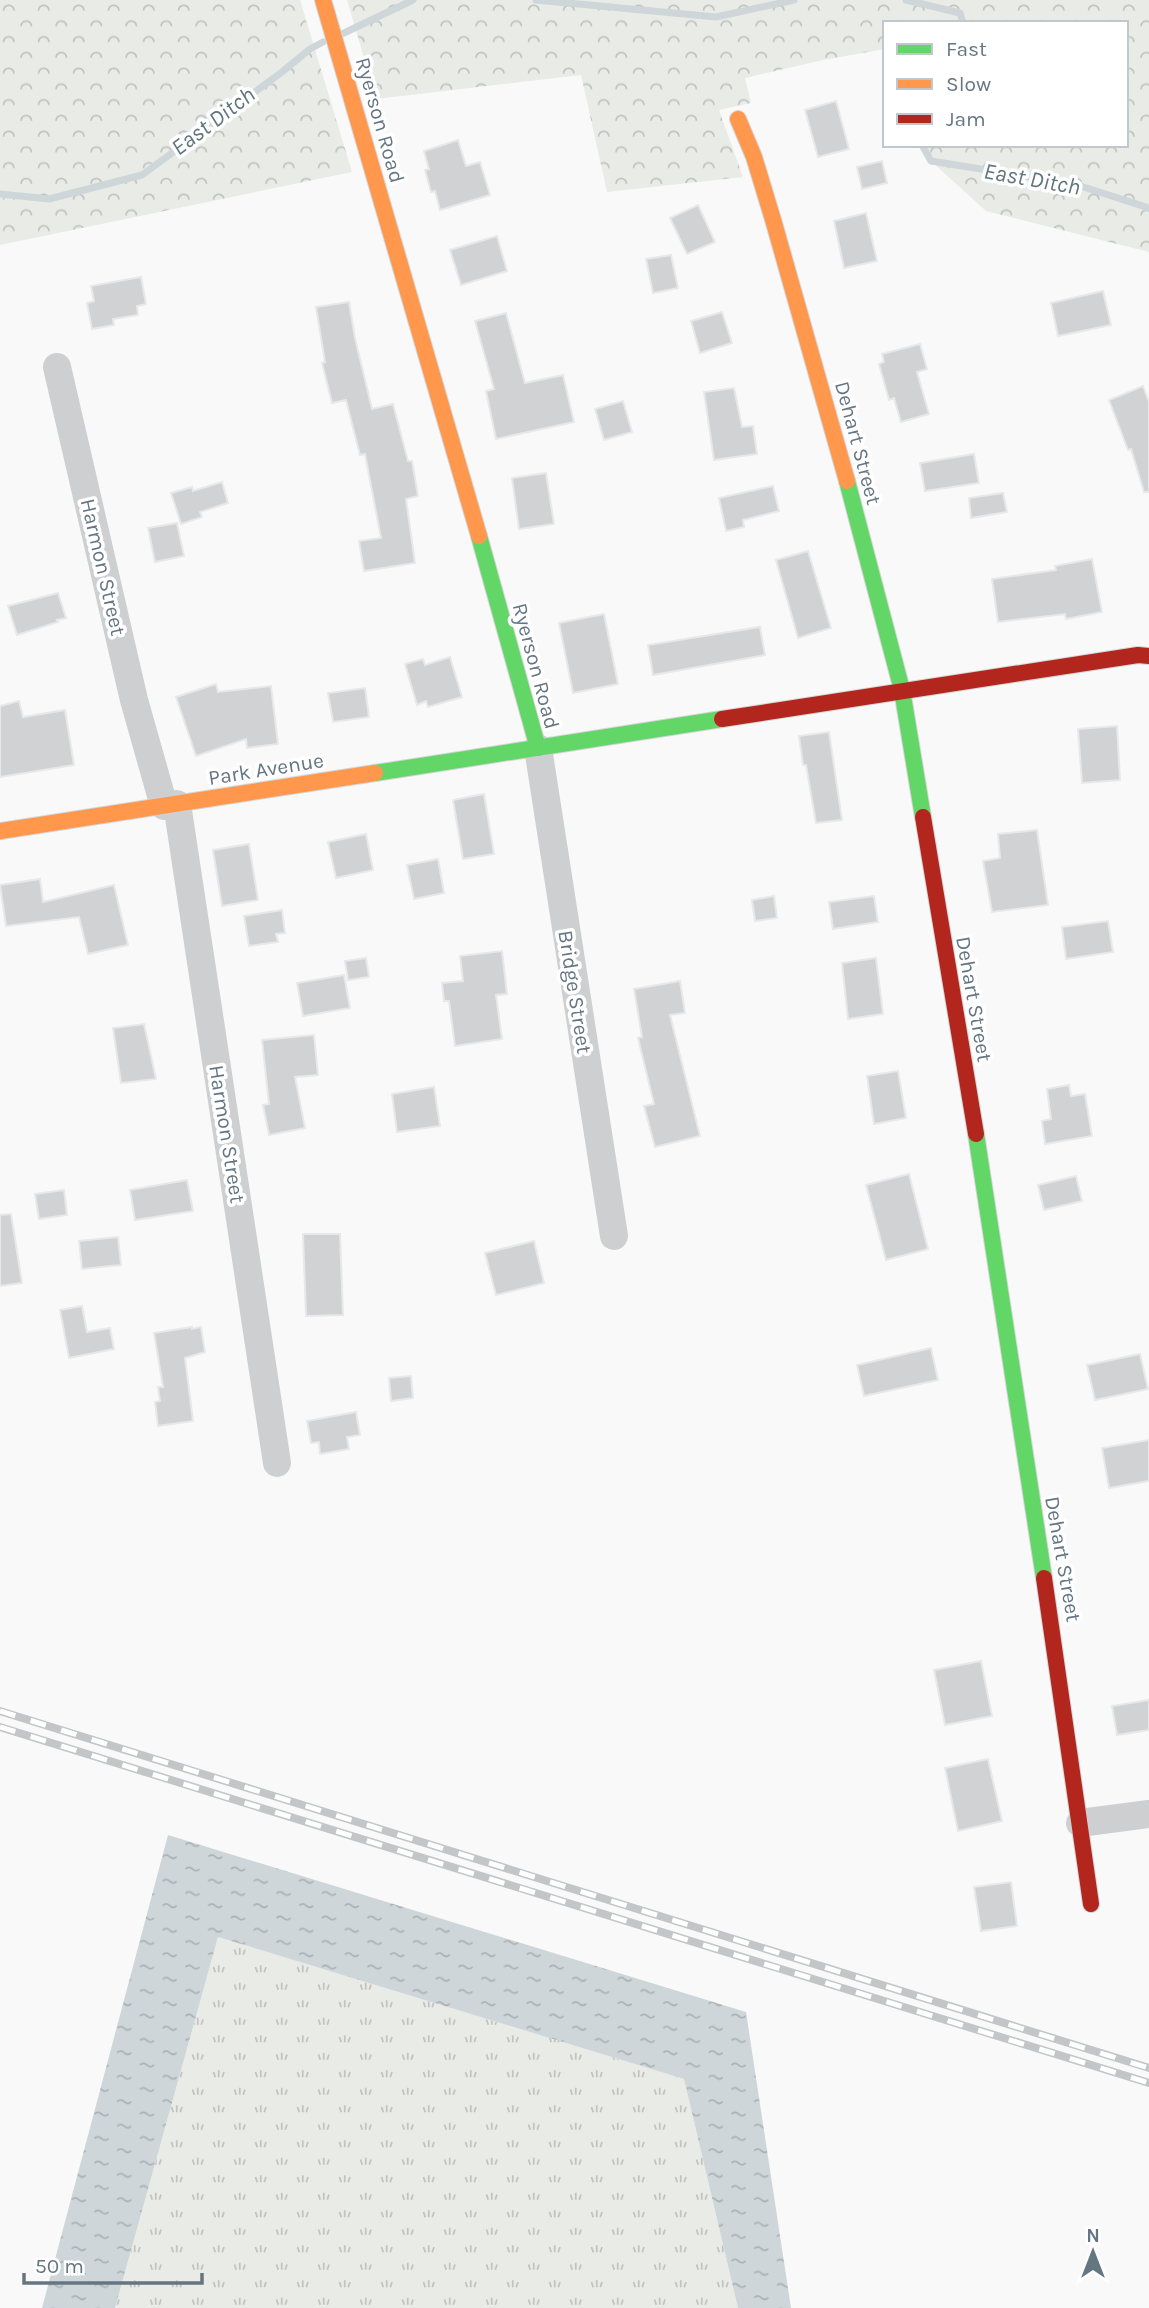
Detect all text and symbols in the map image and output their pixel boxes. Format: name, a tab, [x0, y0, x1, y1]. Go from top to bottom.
legend	[883, 21, 1128, 147]
text: Fast	[946, 37, 987, 61]
street label: Ryerson Road	[351, 54, 409, 186]
text: Slow	[946, 72, 991, 96]
water label: East Ditch	[166, 81, 260, 161]
text: Jam	[946, 107, 986, 131]
water label: East Ditch	[982, 157, 1082, 201]
street label: Dehart Street	[830, 379, 886, 508]
street label: Harmon Street	[76, 496, 130, 638]
street label: Ryerson Road	[508, 600, 564, 732]
street label: Park Avenue	[206, 748, 326, 790]
street label: Bridge Street	[553, 929, 597, 1056]
street label: Dehart Street	[951, 934, 997, 1064]
street label: Harmon Street	[204, 1063, 250, 1205]
street label: Dehart Street	[1040, 1494, 1086, 1624]
north arrow	[1058, 2217, 1128, 2287]
text: N	[1086, 2225, 1100, 2247]
scale bar	[24, 2242, 203, 2286]
text: 50 m	[35, 2254, 84, 2278]

